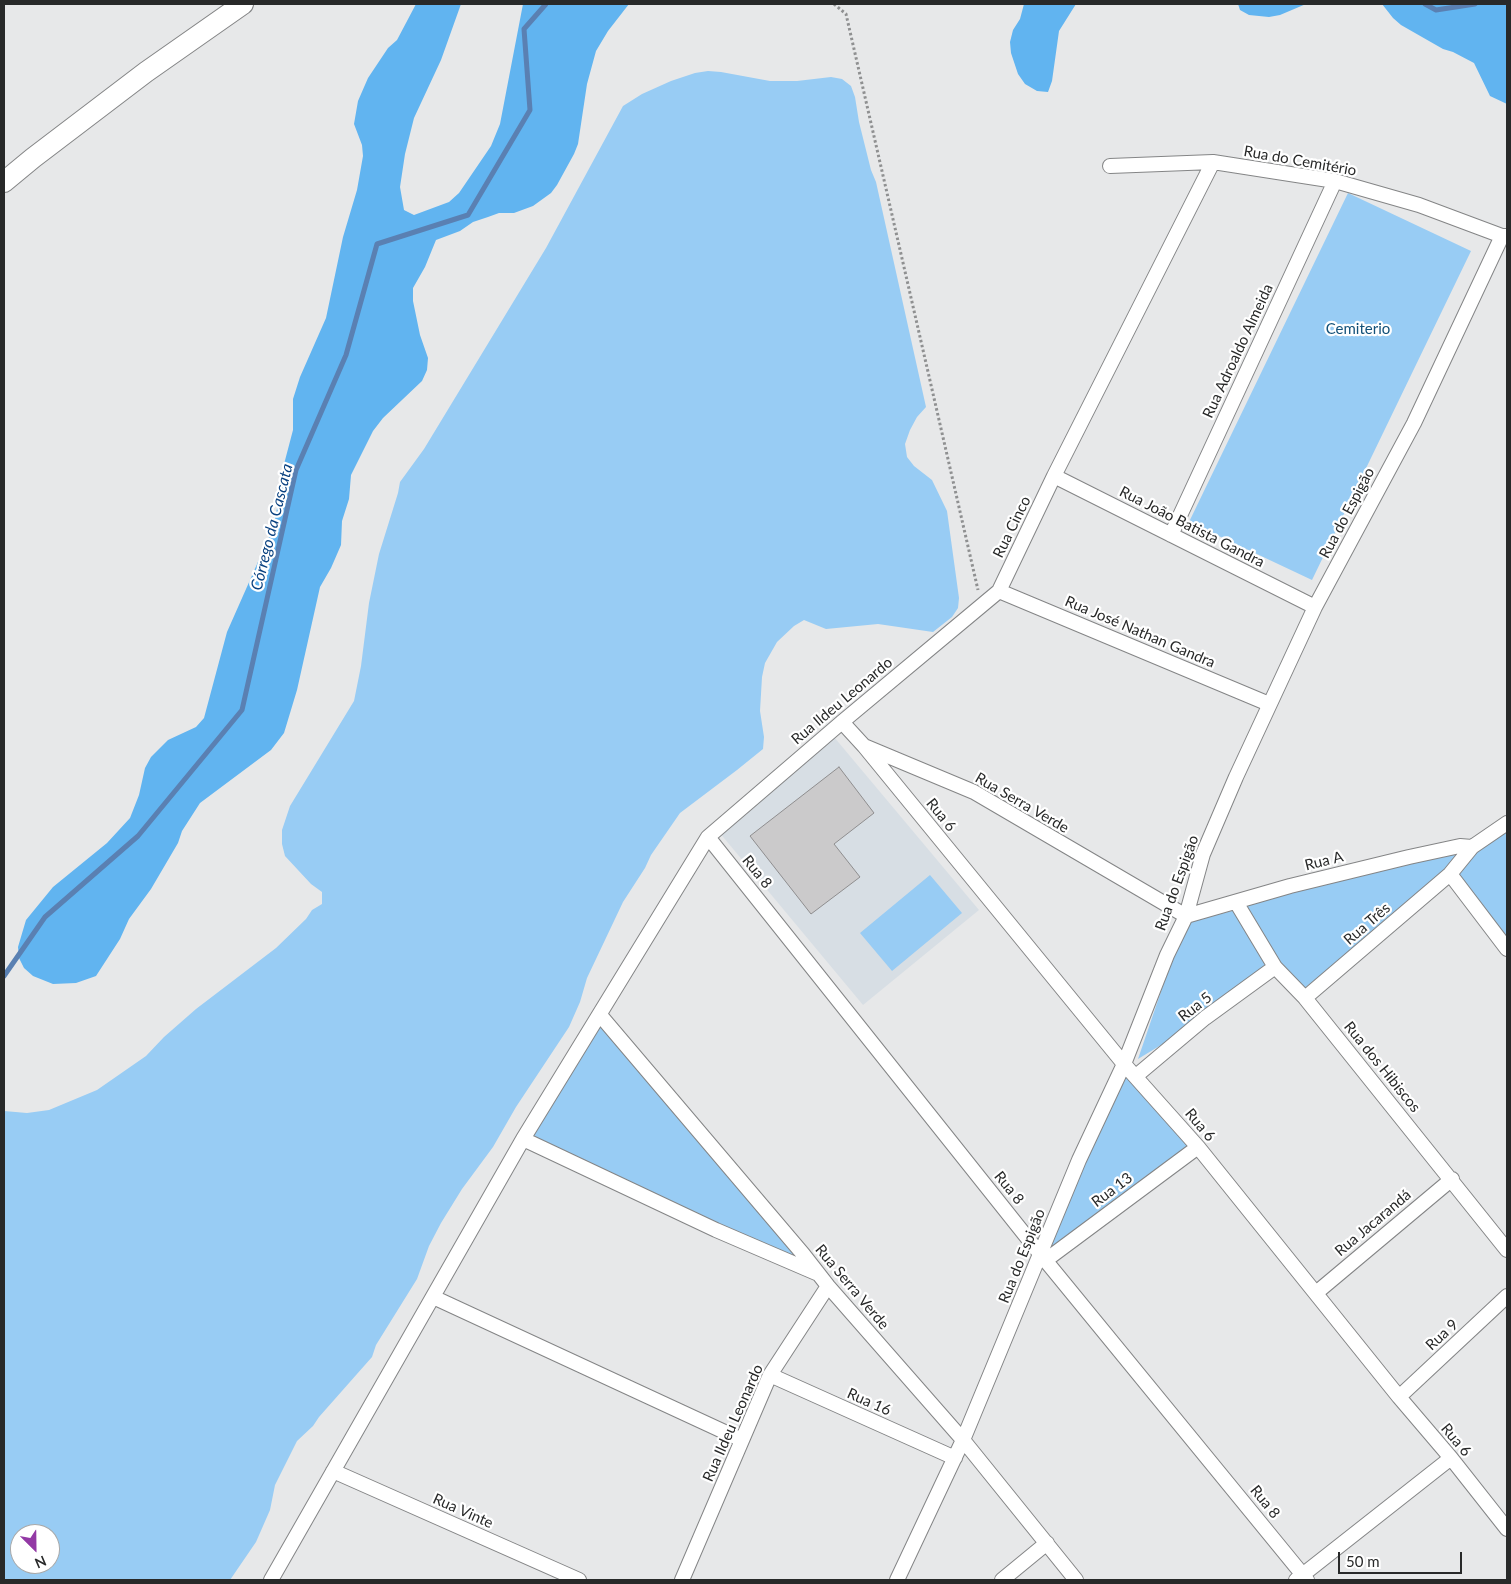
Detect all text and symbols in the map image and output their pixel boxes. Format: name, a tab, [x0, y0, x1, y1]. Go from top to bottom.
street label: Rua do Cemitério	[1242, 142, 1358, 180]
street label: Rua Adroaldo Almeida	[1199, 281, 1277, 421]
park label: Cemiterio	[1326, 320, 1390, 338]
water label: Córrego da Cascata	[247, 462, 297, 592]
street label: Rua do Espigão	[1316, 464, 1378, 562]
street label: Rua João Batista Gandra	[1116, 483, 1268, 571]
street label: Rua Cinco	[989, 493, 1035, 561]
street label: Rua José Nathan Gandra	[1062, 592, 1218, 672]
street label: Rua Ildeu Leonardo	[788, 653, 896, 749]
street label: Rua Serra Verde	[972, 769, 1072, 837]
street label: Rua 6	[922, 795, 960, 835]
street label: Rua do Espigão	[1151, 833, 1203, 933]
street label: Rua A	[1303, 848, 1345, 874]
street label: Rua 8	[738, 852, 776, 892]
street label: Rua Três	[1340, 899, 1394, 949]
street label: Rua 5	[1175, 988, 1215, 1026]
street label: Rua dos Hibiscos	[1340, 1018, 1424, 1116]
street label: Rua 6	[1181, 1105, 1219, 1145]
street label: Rua 8	[990, 1168, 1028, 1208]
street label: Rua 13	[1088, 1169, 1136, 1211]
street label: Rua Jacarandá	[1331, 1186, 1415, 1260]
street label: Rua do Espigão	[995, 1206, 1049, 1306]
street label: Rua Serra Verde	[811, 1241, 893, 1333]
street label: Rua 9	[1422, 1316, 1462, 1354]
street label: Rua Ildeu Leonardo	[699, 1362, 767, 1484]
street label: Rua 16	[844, 1384, 894, 1420]
street label: Rua 6	[1437, 1420, 1475, 1460]
street label: Rua 8	[1246, 1482, 1284, 1522]
street label: Rua Vinte	[430, 1490, 496, 1532]
north arrow	[10, 1524, 60, 1574]
scale bar	[1341, 1542, 1465, 1574]
text: N	[32, 1552, 49, 1572]
text: 50 m	[1346, 1552, 1380, 1570]

